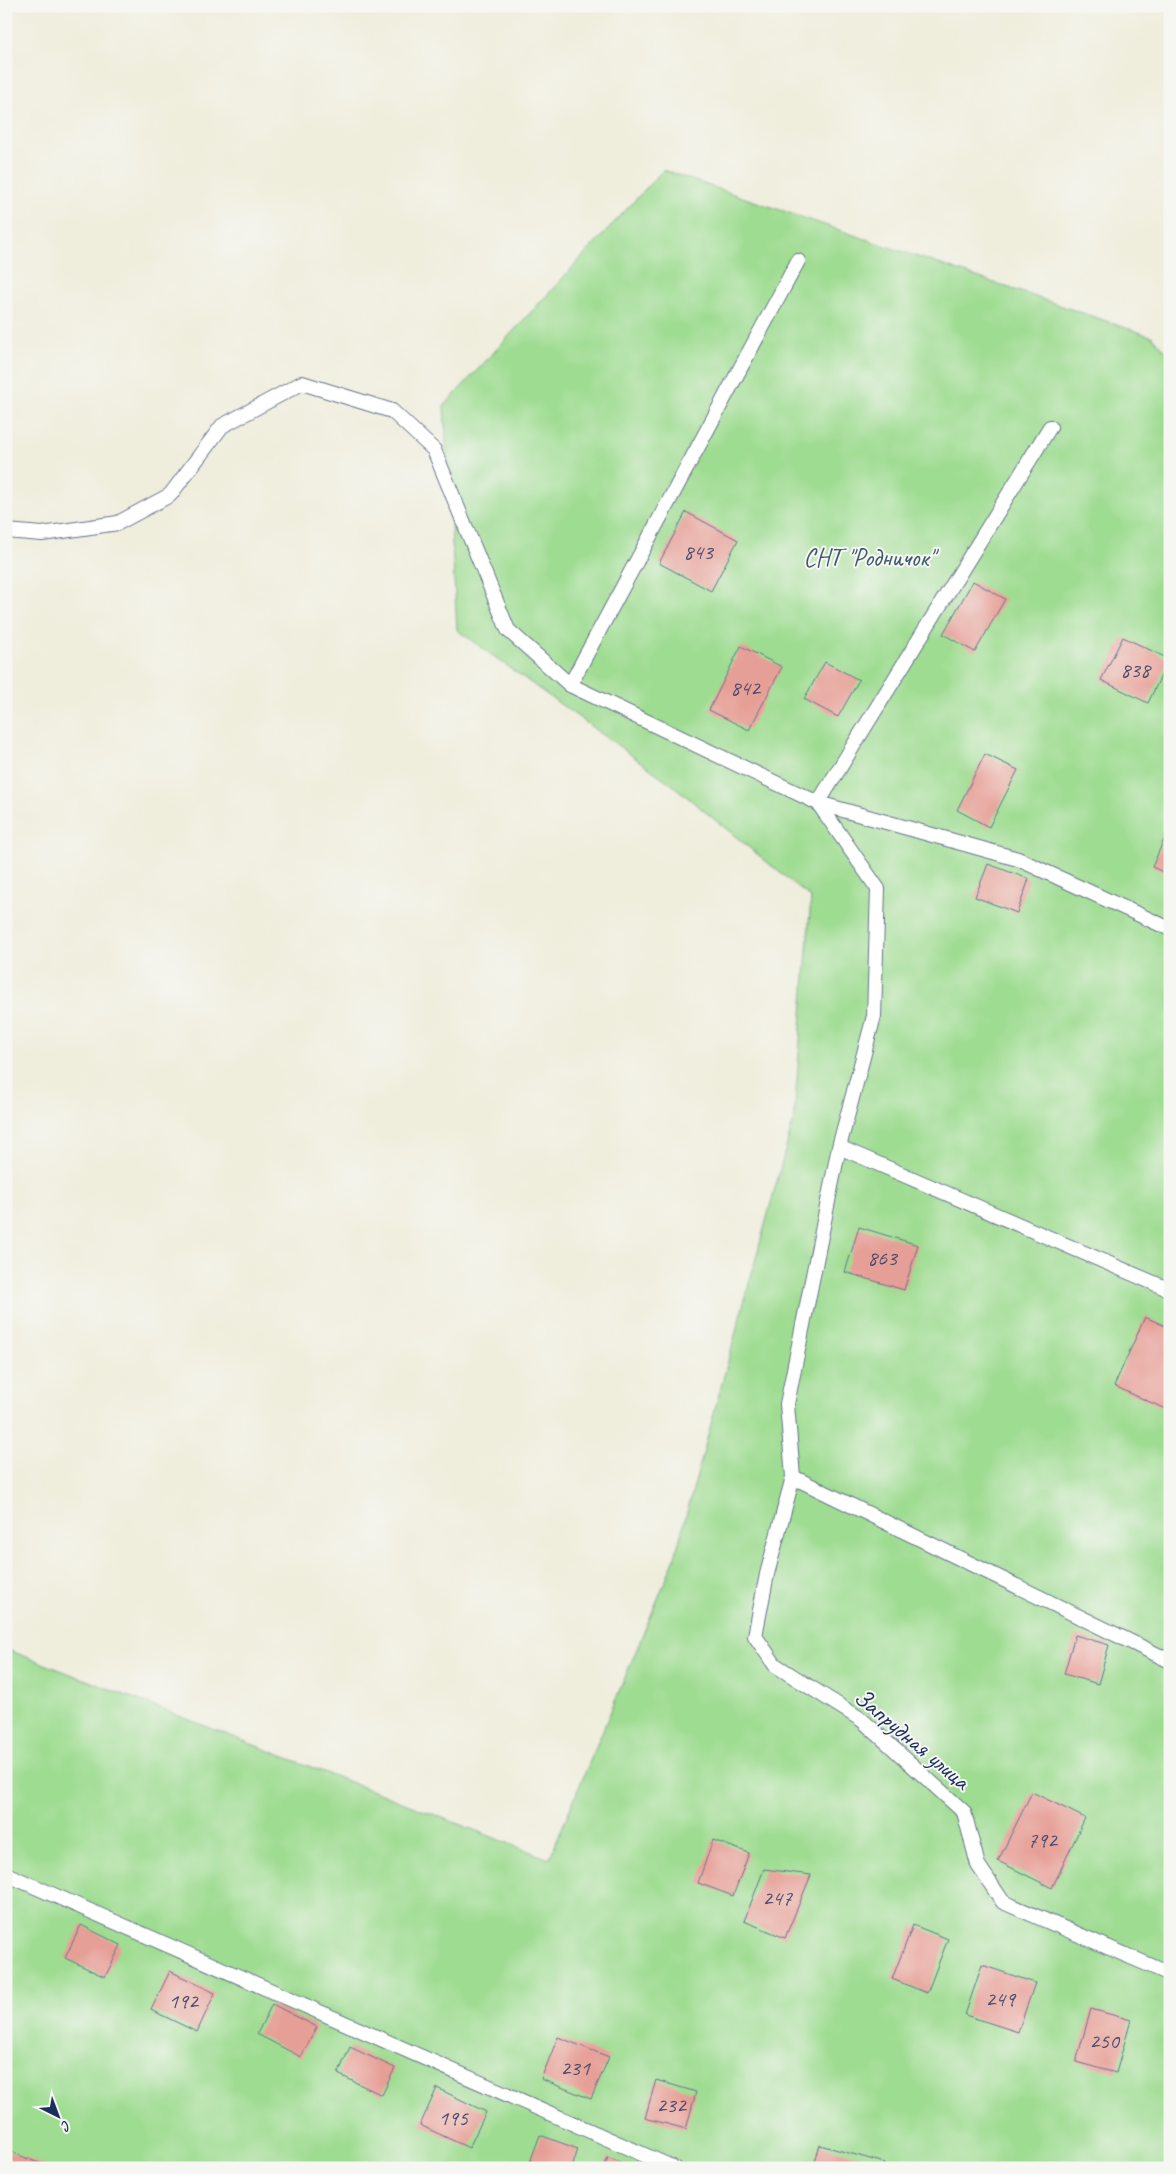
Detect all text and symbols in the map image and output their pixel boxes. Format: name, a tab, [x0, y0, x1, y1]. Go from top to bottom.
house number: 843	[683, 538, 715, 566]
park label: СНТ "Родничок"	[804, 542, 940, 574]
house number: 838	[1120, 656, 1152, 684]
house number: 842	[730, 674, 762, 702]
house number: 863	[867, 1244, 899, 1272]
street label: Запрудная улица	[847, 1681, 978, 1798]
house number: 792	[1027, 1826, 1059, 1854]
house number: 247	[762, 1884, 793, 1912]
house number: 249	[985, 1985, 1017, 2013]
house number: 192	[168, 1987, 200, 2015]
house number: 250	[1089, 2027, 1121, 2055]
house number: 231	[560, 2054, 591, 2082]
house number: 232	[656, 2091, 688, 2119]
north arrow	[32, 2092, 82, 2142]
house number: 195	[438, 2104, 469, 2132]
text: С	[57, 2117, 75, 2135]

